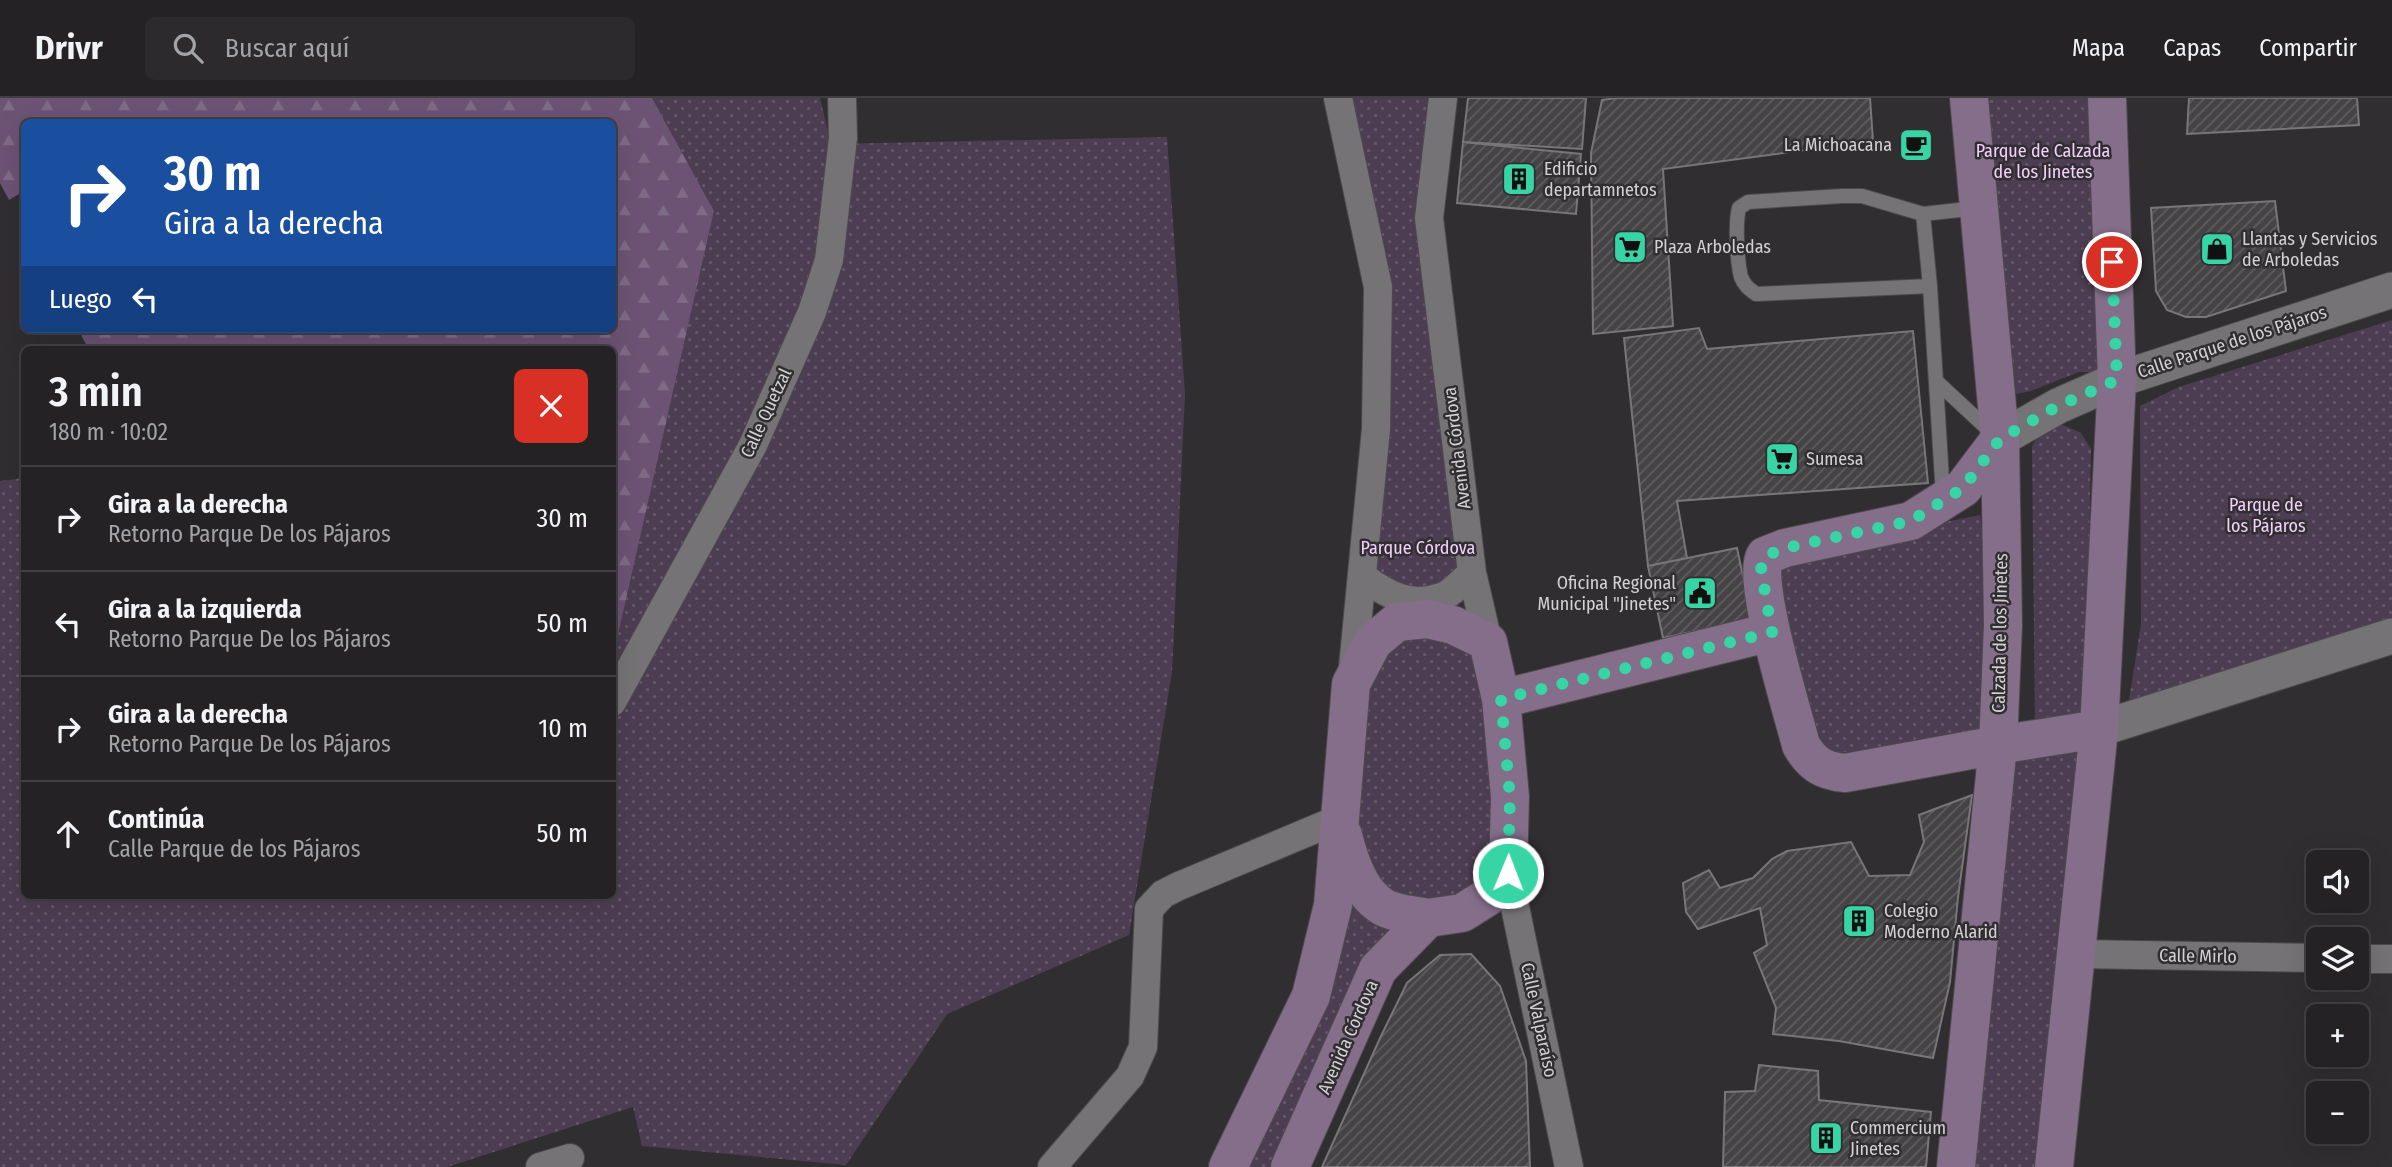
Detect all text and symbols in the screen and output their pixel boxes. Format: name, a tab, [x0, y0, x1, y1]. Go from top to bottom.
search box	[145, 17, 635, 80]
text: Drivr	[35, 28, 103, 68]
icon: search	[169, 29, 207, 67]
text: Buscar aquí	[225, 33, 349, 64]
text: Mapa	[2072, 34, 2125, 62]
text: Capas	[2163, 34, 2221, 62]
text: Compartir	[2259, 34, 2357, 62]
cafe icon: La Michoacana	[1897, 126, 1935, 164]
place label: La Michoacana	[1784, 134, 1892, 156]
park label: Parque de Calzada de los Jinetes	[1976, 140, 2111, 183]
text: 30 m	[164, 144, 262, 203]
icon: right	[49, 147, 140, 238]
place label: Edificio departamnetos	[1544, 158, 1657, 201]
building icon: Edificio departamnetos	[1500, 160, 1538, 198]
text: Gira a la derecha	[164, 204, 384, 242]
supermarket icon: Plaza Arboledas	[1611, 228, 1649, 266]
place label: Llantas y Servicios de Arboledas	[2242, 228, 2378, 271]
shop icon: Llantas y Servicios de Arboledas	[2198, 230, 2236, 268]
pin	[2082, 232, 2142, 292]
place label: Plaza Arboledas	[1654, 236, 1771, 258]
icon: arrive	[2093, 243, 2131, 281]
icon: left	[126, 280, 164, 318]
text: Luego	[49, 284, 112, 315]
street label: Calle Parque de los Pájaros	[2135, 301, 2330, 383]
street label: Calle Quetzal	[736, 365, 796, 461]
text: 3 min	[49, 367, 143, 417]
button: close	[514, 369, 588, 443]
street label: Avenida Córdova	[1439, 386, 1475, 510]
text: 180 m · 10:02	[49, 418, 168, 446]
supermarket icon: Sumesa	[1763, 440, 1801, 478]
place label: Sumesa	[1806, 448, 1864, 470]
text: Gira a la derecha	[108, 489, 288, 520]
park label: Parque de los Pájaros	[2226, 494, 2306, 537]
icon: right	[49, 500, 87, 538]
text: 30 m	[537, 503, 588, 534]
text: Retorno Parque De los Pájaros	[108, 520, 391, 548]
park label: Parque Córdova	[1361, 537, 1476, 559]
street label: Calzada de los Jinetes	[1988, 553, 2012, 713]
place label: Oficina Regional Municipal "Jinetes"	[1537, 572, 1676, 615]
public building icon: Oficina Regional Municipal "Jinetes"	[1681, 574, 1719, 612]
text: Gira a la izquierda	[108, 594, 302, 625]
icon: left	[49, 605, 87, 643]
text: 50 m	[536, 608, 588, 639]
text: Retorno Parque De los Pájaros	[108, 625, 391, 653]
text: Gira a la derecha	[108, 699, 288, 730]
icon: right	[49, 710, 87, 748]
text: 10 m	[538, 713, 588, 744]
text: Retorno Parque De los Pájaros	[108, 730, 391, 758]
text: Continúa	[108, 804, 205, 835]
icon: ahead	[49, 815, 87, 853]
text: 50 m	[536, 818, 588, 849]
text: Calle Parque de los Pájaros	[108, 835, 361, 863]
position arrow	[1471, 836, 1545, 910]
map controls	[2306, 850, 2369, 1144]
button: sound	[2306, 850, 2369, 913]
place label: Colegio Moderno Alarid	[1884, 900, 1998, 943]
building icon: Colegio Moderno Alarid	[1840, 902, 1878, 940]
button: layers	[2306, 927, 2369, 990]
street label: Calle Mirlo	[2159, 944, 2237, 968]
street label: Calle Valparaíso	[1516, 961, 1562, 1079]
street label: Avenida Córdova	[1313, 976, 1383, 1098]
button: +	[2306, 1004, 2369, 1067]
button: −	[2306, 1081, 2369, 1144]
place label: Commercium Jinetes	[1850, 1117, 1946, 1160]
building icon: Commercium Jinetes	[1807, 1119, 1845, 1157]

